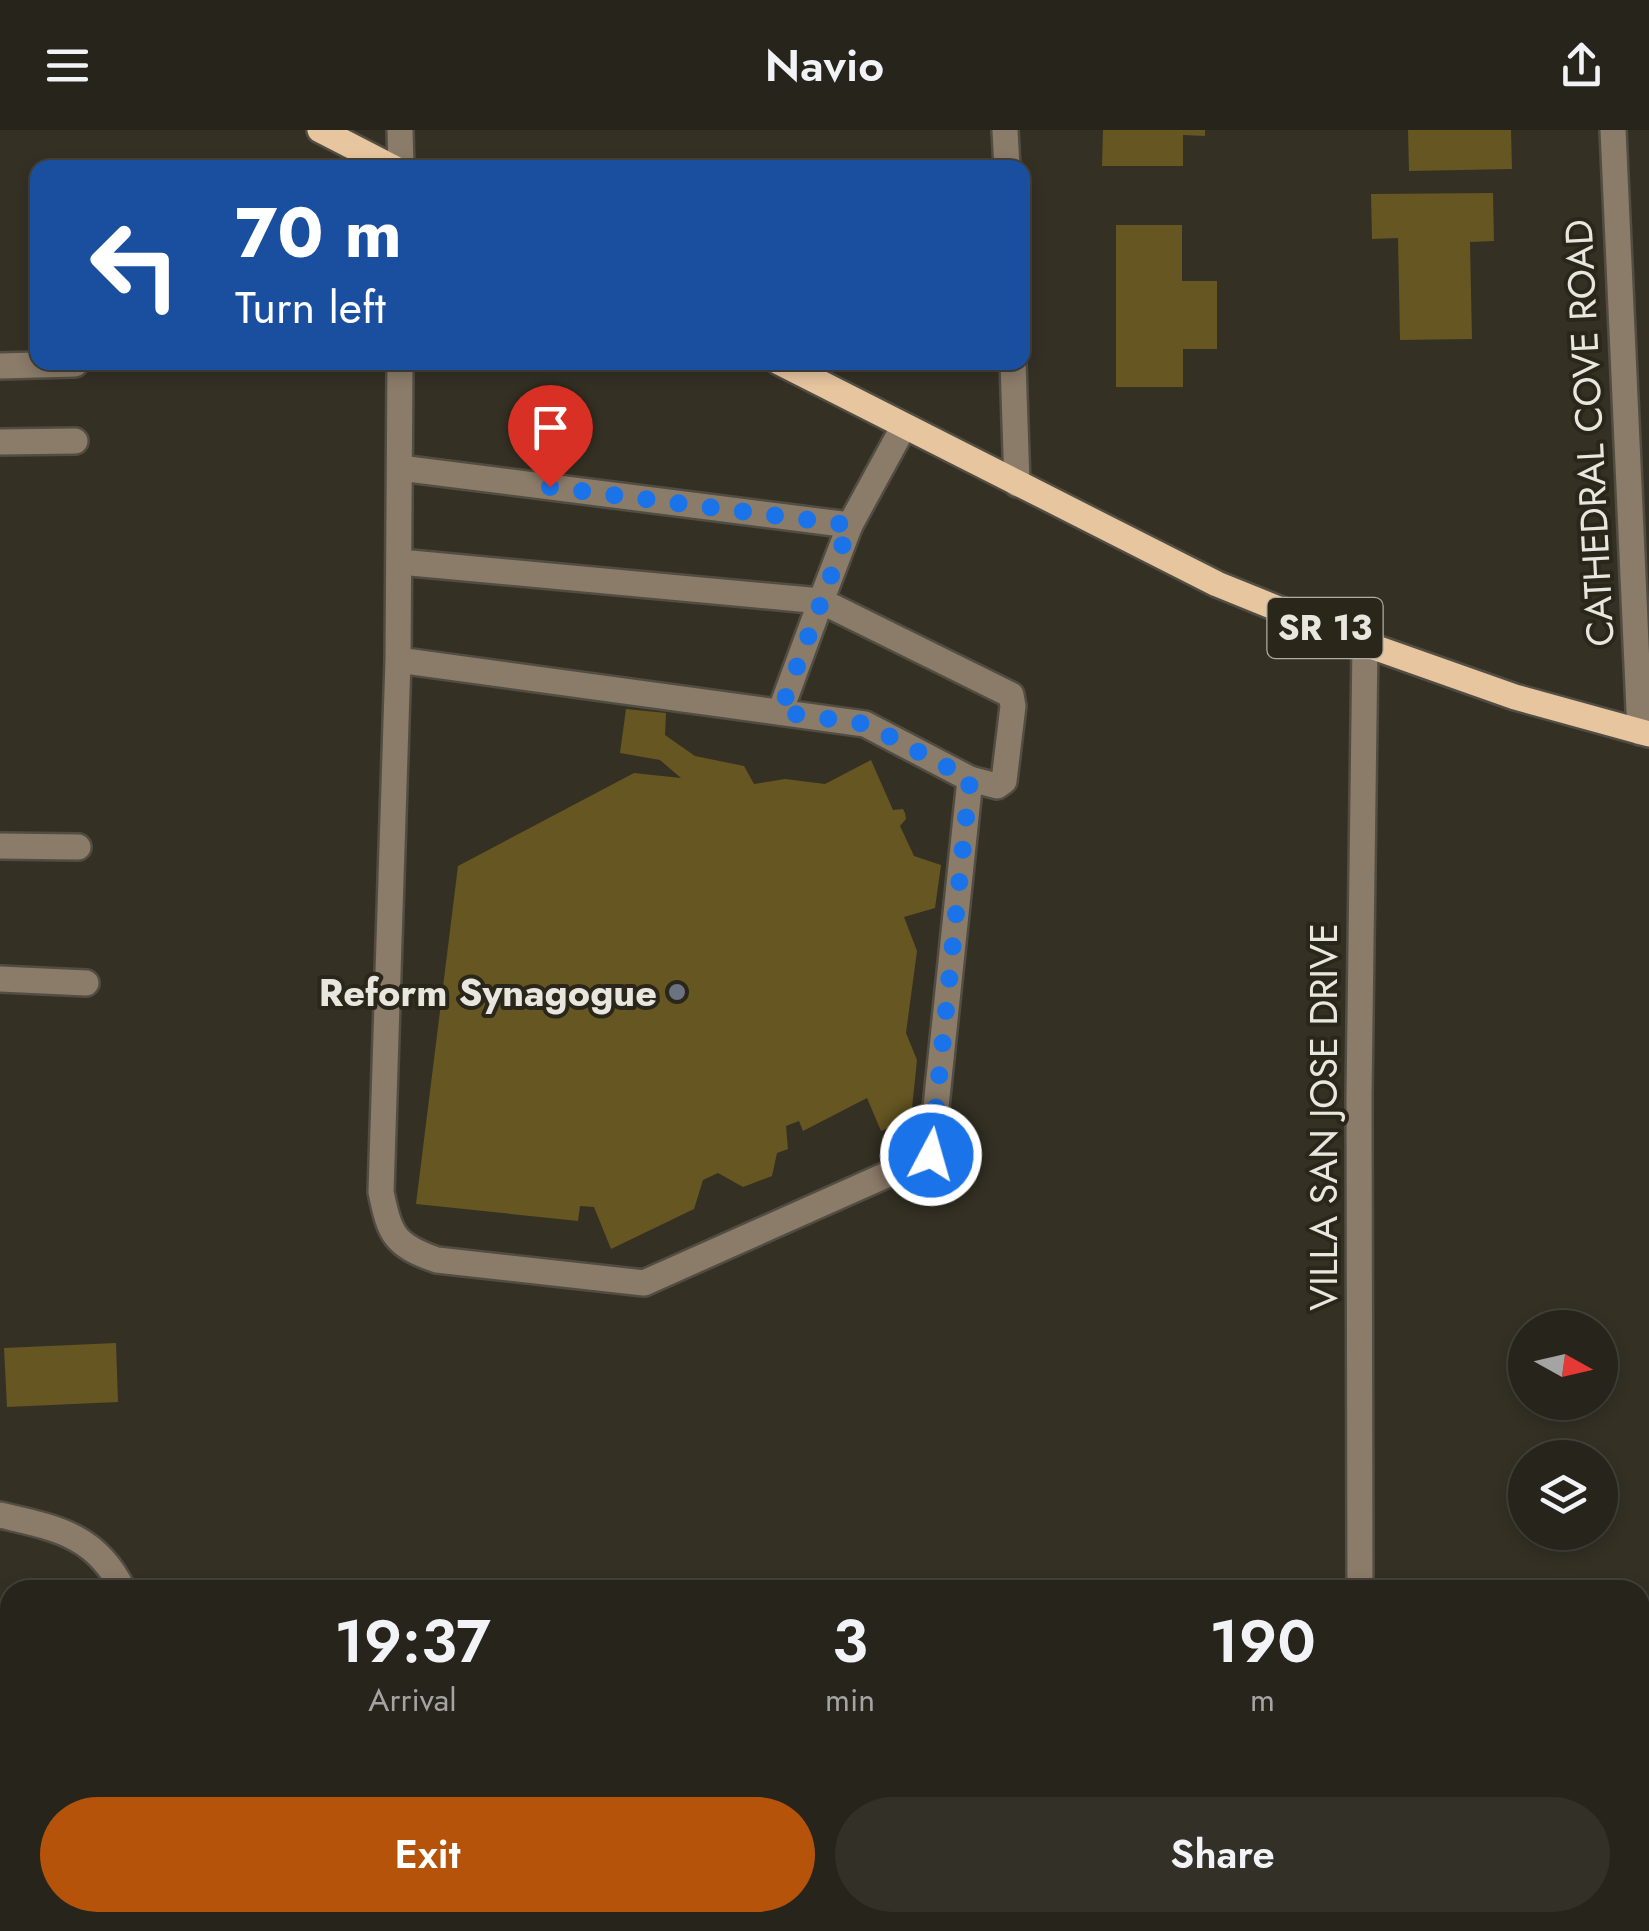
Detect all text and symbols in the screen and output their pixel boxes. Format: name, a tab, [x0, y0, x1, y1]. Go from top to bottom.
text: Navio	[765, 33, 884, 98]
icon: menu	[40, 38, 95, 93]
icon: share	[1554, 38, 1609, 93]
text: 70 m	[235, 182, 402, 283]
icon: left	[70, 200, 200, 330]
street label: CATHEDRAL COVE ROAD	[1550, 218, 1628, 648]
text: Turn left	[235, 275, 386, 340]
pin	[508, 385, 593, 488]
icon: arrive	[523, 400, 578, 455]
road number: SR 13	[1268, 598, 1382, 658]
street label: VILLA SAN JOSE DRIVE	[1296, 923, 1351, 1311]
place label: Reform Synagogue	[319, 965, 657, 1020]
marker: Reform Synagogue	[666, 981, 688, 1003]
position arrow	[879, 1103, 983, 1207]
north arrow	[1508, 1310, 1618, 1420]
map controls	[1508, 1310, 1618, 1550]
button: layers	[1508, 1440, 1618, 1550]
text: 19:37	[334, 1598, 491, 1685]
text: 3	[832, 1598, 868, 1685]
text: 190	[1209, 1598, 1316, 1685]
text: Arrival	[368, 1677, 457, 1723]
text: min	[825, 1677, 875, 1723]
text: m	[1250, 1677, 1275, 1723]
button: Exit	[40, 1797, 815, 1912]
button: Share	[835, 1797, 1610, 1912]

